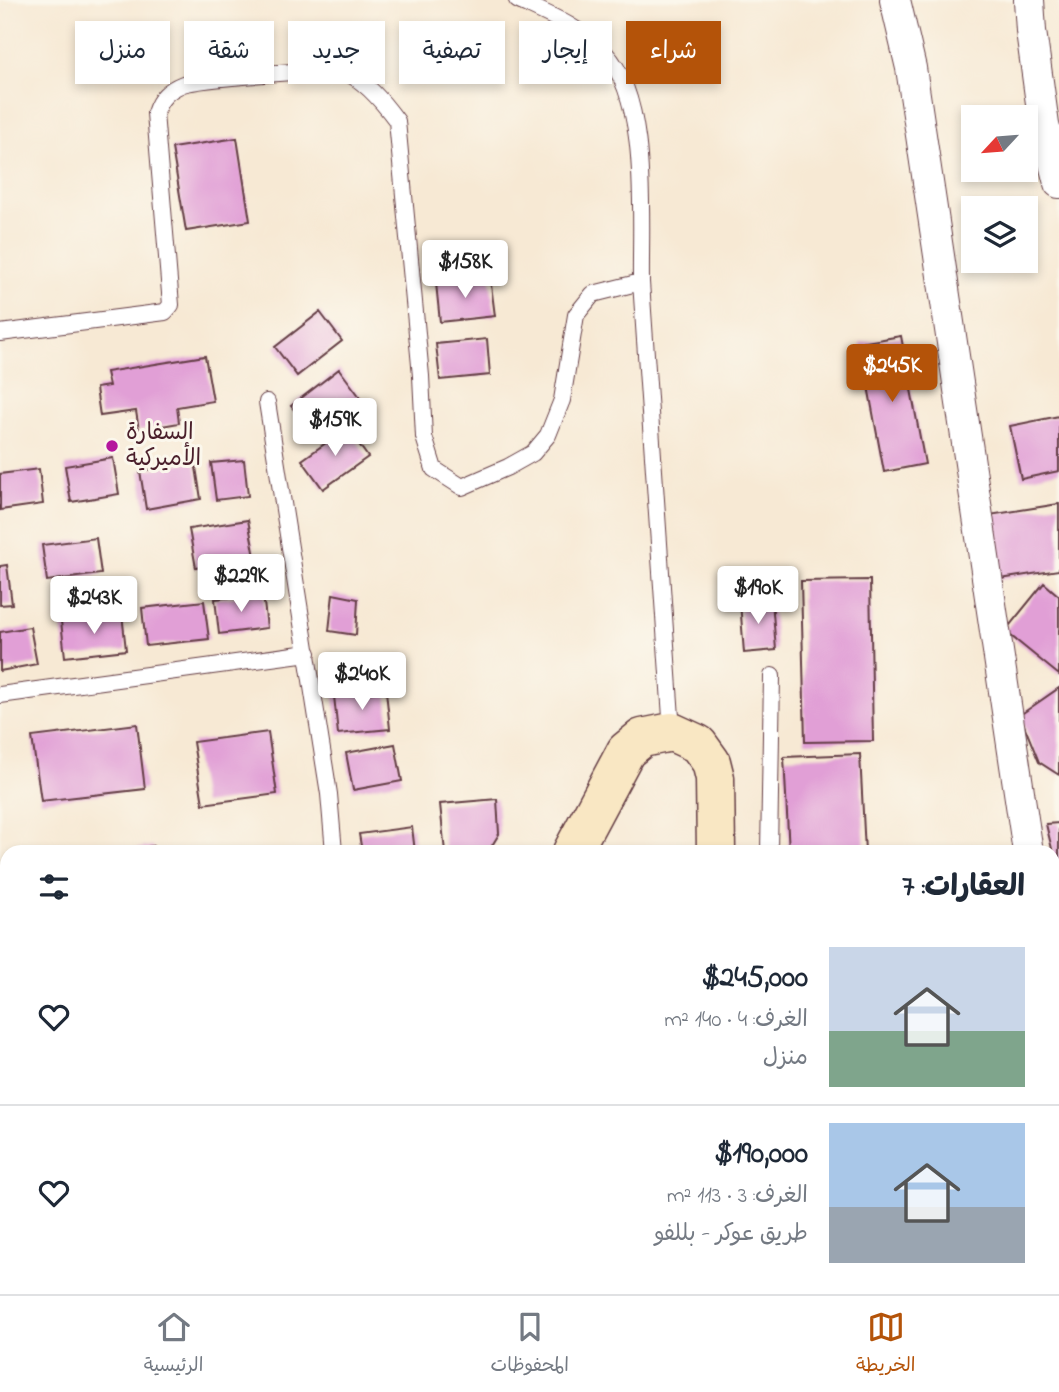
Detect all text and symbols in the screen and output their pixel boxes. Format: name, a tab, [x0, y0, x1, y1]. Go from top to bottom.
chip: منزل	[75, 21, 170, 84]
chip: شقة	[184, 21, 274, 84]
chip: جديد	[288, 21, 385, 84]
chip: تصفية	[399, 21, 505, 84]
chip: إيجار	[519, 21, 612, 84]
chip: شراء	[626, 21, 721, 84]
north arrow	[961, 105, 1038, 182]
map controls	[961, 105, 1038, 273]
button: layers	[961, 196, 1038, 273]
pin: $158K	[416, 240, 514, 300]
text: $158K	[438, 246, 492, 279]
pin: $245K	[843, 344, 941, 404]
text: $245K	[862, 350, 922, 383]
pin: $159K	[286, 398, 384, 458]
text: $159K	[309, 404, 361, 437]
place label: السفارة الأميركية	[126, 417, 201, 476]
marker: السفارة الأميركية	[104, 438, 120, 454]
pin: $229K	[192, 554, 290, 614]
text: $229K	[214, 560, 268, 593]
pin: $190K	[709, 566, 807, 626]
text: $190K	[733, 572, 783, 605]
pin: $243K	[45, 576, 143, 636]
text: $243K	[66, 582, 122, 615]
pin: $240K	[313, 652, 411, 712]
text: $240K	[334, 658, 390, 691]
text: العقارات: 7	[902, 866, 1025, 910]
icon: filters	[35, 868, 73, 906]
text: $245,000	[701, 957, 808, 1001]
icon: home	[885, 975, 969, 1059]
icon: heart	[35, 998, 73, 1036]
text: الغرف: 4 · 140 m²	[664, 1004, 808, 1037]
text: منزل	[763, 1042, 808, 1075]
text: $190,000	[714, 1133, 808, 1177]
icon: home	[885, 1151, 969, 1235]
icon: heart	[35, 1174, 73, 1212]
text: الغرف: 3 · 113 m²	[667, 1180, 808, 1213]
text: طريق عوكر - بللفو	[654, 1218, 808, 1251]
tab: الرئيسية	[144, 1308, 203, 1381]
tab: المحفوظات	[491, 1308, 569, 1381]
tab: الخريطة	[856, 1308, 915, 1381]

